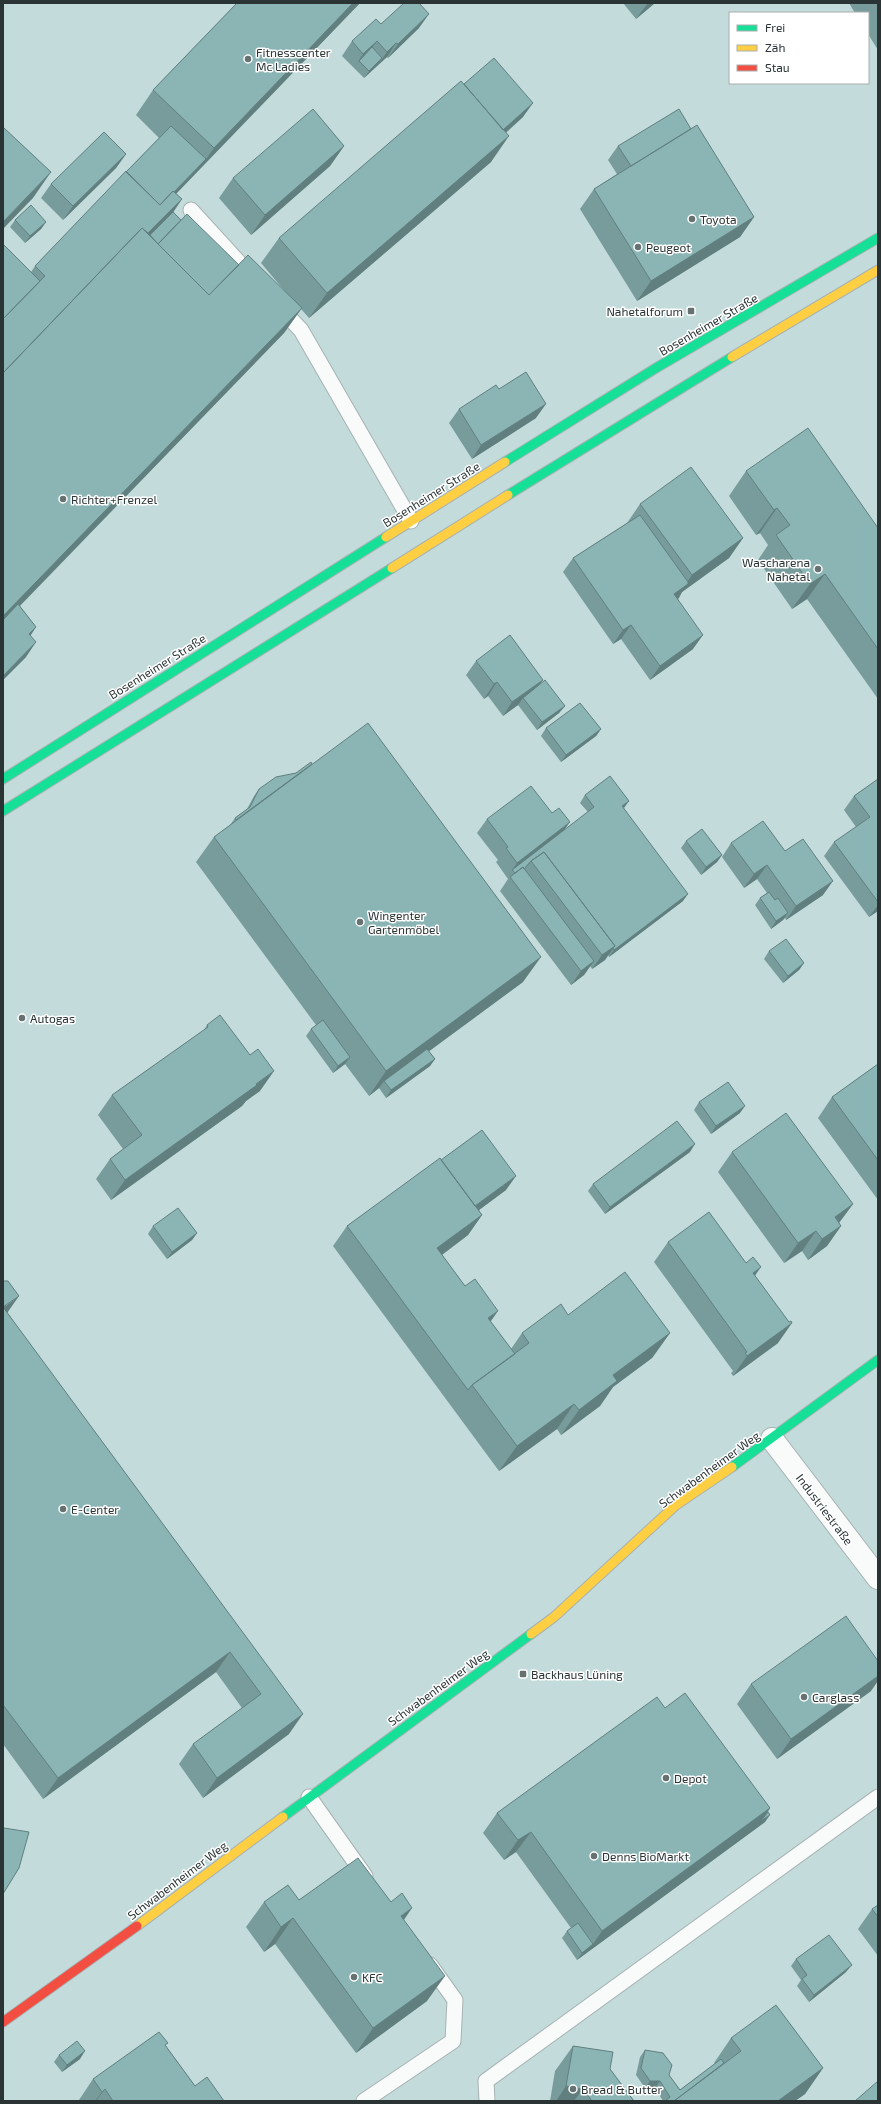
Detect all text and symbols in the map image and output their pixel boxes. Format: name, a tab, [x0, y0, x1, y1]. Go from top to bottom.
legend	[729, 12, 869, 84]
text: Frei	[765, 20, 785, 34]
text: Zäh	[765, 40, 785, 54]
place label: Fitnesscenter Mc Ladies	[256, 45, 331, 73]
marker: Fitnesscenter Mc Ladies	[243, 54, 253, 64]
text: Stau	[765, 60, 790, 74]
place label: Toyota	[700, 212, 737, 226]
marker: Toyota	[687, 214, 697, 224]
place label: Peugeot	[646, 240, 691, 254]
marker: Peugeot	[633, 242, 643, 252]
street label: Bosenheimer Straße	[656, 290, 760, 358]
place label: Nahetalforum	[606, 304, 683, 318]
marker: Nahetalforum	[686, 306, 696, 316]
street label: Bosenheimer Straße	[380, 459, 482, 529]
place label: Richter+Frenzel	[71, 492, 158, 506]
marker: Richter+Frenzel	[58, 494, 68, 504]
place label: Wascharena Nahetal	[742, 555, 810, 583]
marker: Wascharena Nahetal	[813, 564, 823, 574]
street label: Bosenheimer Straße	[106, 631, 208, 701]
place label: Wingenter Gartenmöbel	[368, 908, 440, 936]
marker: Wingenter Gartenmöbel	[355, 917, 365, 927]
place label: Autogas	[30, 1011, 75, 1025]
marker: Autogas	[17, 1013, 27, 1023]
street label: Schwabenheimer Weg	[656, 1428, 762, 1510]
street label: Industriestraße	[794, 1471, 856, 1547]
place label: E-Center	[71, 1502, 119, 1516]
marker: E-Center	[58, 1504, 68, 1514]
street label: Schwabenheimer Weg	[385, 1646, 491, 1728]
place label: Backhaus Lüning	[531, 1667, 623, 1681]
marker: Backhaus Lüning	[518, 1669, 528, 1679]
place label: Carglass	[812, 1690, 859, 1704]
marker: Carglass	[799, 1692, 809, 1702]
place label: Depot	[674, 1771, 707, 1785]
marker: Depot	[661, 1773, 671, 1783]
street label: Schwabenheimer Weg	[124, 1838, 230, 1922]
place label: Denns BioMarkt	[602, 1849, 689, 1863]
marker: Denns BioMarkt	[589, 1851, 599, 1861]
place label: KFC	[362, 1970, 382, 1984]
marker: KFC	[349, 1972, 359, 1982]
place label: Bread & Butter	[581, 2082, 662, 2096]
marker: Bread & Butter	[568, 2084, 578, 2094]

